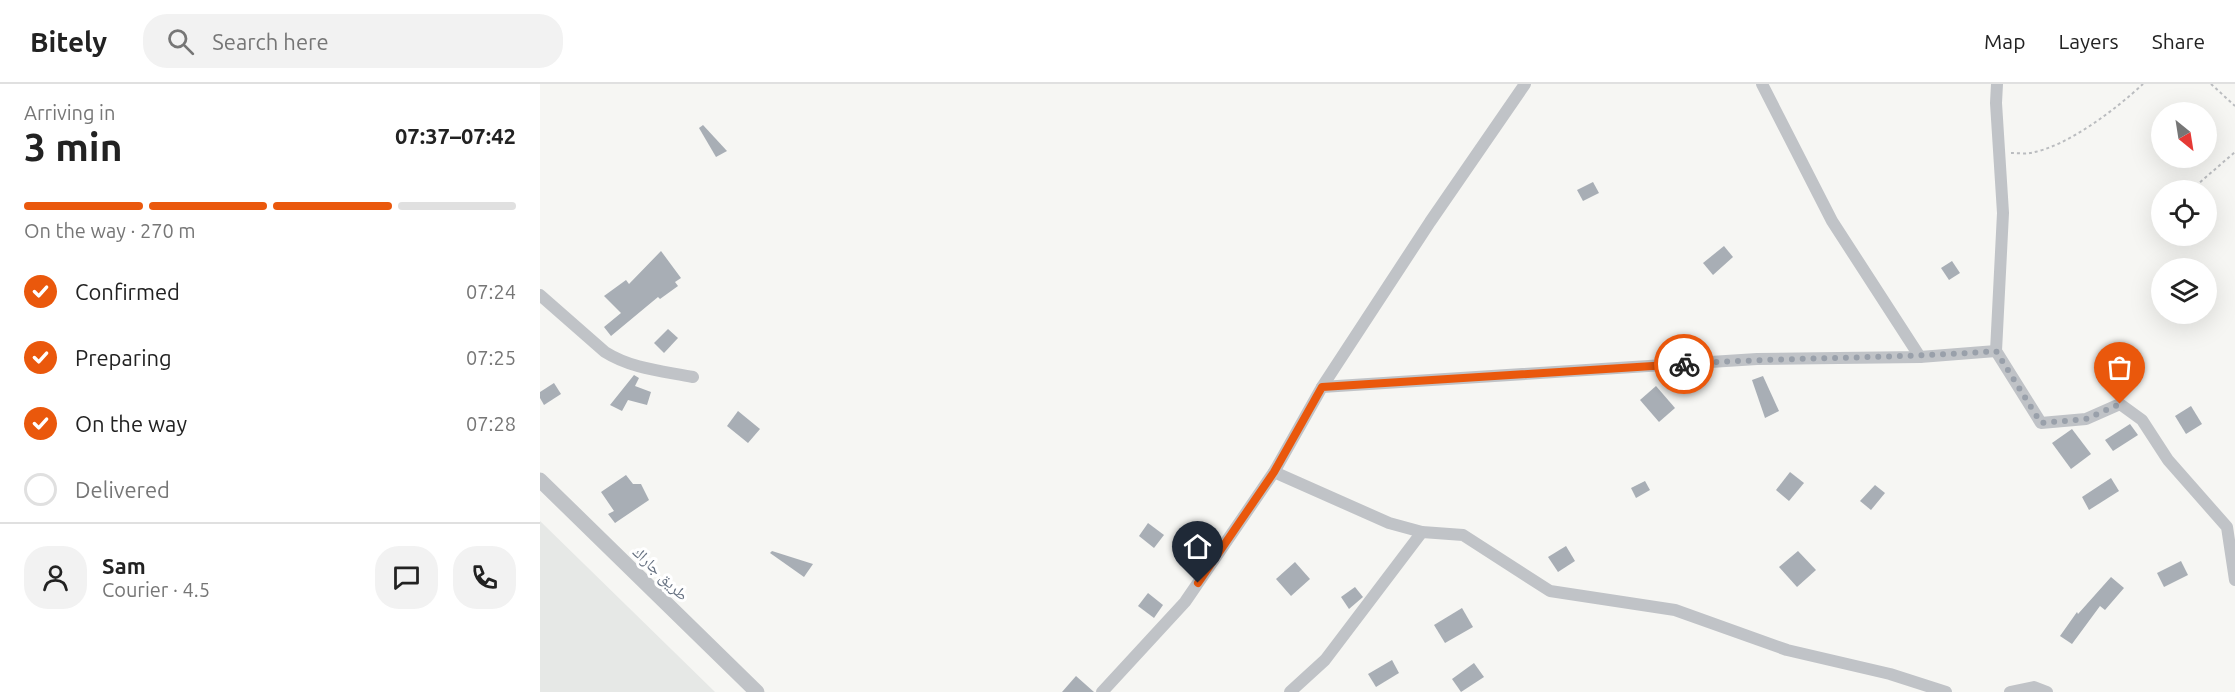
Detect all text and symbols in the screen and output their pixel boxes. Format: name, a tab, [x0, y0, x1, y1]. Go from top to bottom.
search box	[143, 14, 563, 68]
icon: search	[164, 25, 197, 58]
text: Bitely	[30, 26, 107, 57]
text: Search here	[212, 29, 329, 54]
text: Map	[1984, 29, 2025, 53]
text: Layers	[2058, 29, 2119, 53]
text: Share	[2152, 29, 2205, 53]
text: Arriving in	[24, 101, 115, 124]
north arrow	[2151, 102, 2217, 168]
map controls	[2151, 102, 2217, 324]
text: 07:37–07:42	[395, 123, 516, 148]
text: 3 min	[24, 125, 123, 168]
button: locate	[2151, 180, 2217, 246]
text: On the way · 270 m	[24, 219, 196, 242]
button: layers	[2151, 258, 2217, 324]
icon: check	[24, 275, 57, 308]
text: Confirmed	[75, 279, 180, 304]
text: 07:24	[466, 280, 516, 303]
courier	[1654, 334, 1714, 394]
icon: check	[24, 341, 57, 374]
pin	[2094, 342, 2145, 404]
text: Preparing	[75, 345, 172, 370]
text: 07:25	[466, 346, 516, 369]
icon: bike	[1668, 348, 1701, 381]
icon: bag	[2103, 351, 2136, 384]
icon: check	[24, 407, 57, 440]
text: On the way	[75, 411, 187, 436]
text: 07:28	[466, 412, 516, 435]
text: Delivered	[75, 477, 170, 502]
pin	[1172, 521, 1223, 583]
icon: home	[1181, 530, 1214, 563]
street label: طريق جاراك	[628, 542, 692, 605]
button: person	[24, 546, 87, 609]
button: chat	[375, 546, 438, 609]
button: phone	[453, 546, 516, 609]
text: Sam	[102, 553, 146, 578]
text: Courier · 4.5	[102, 578, 210, 601]

